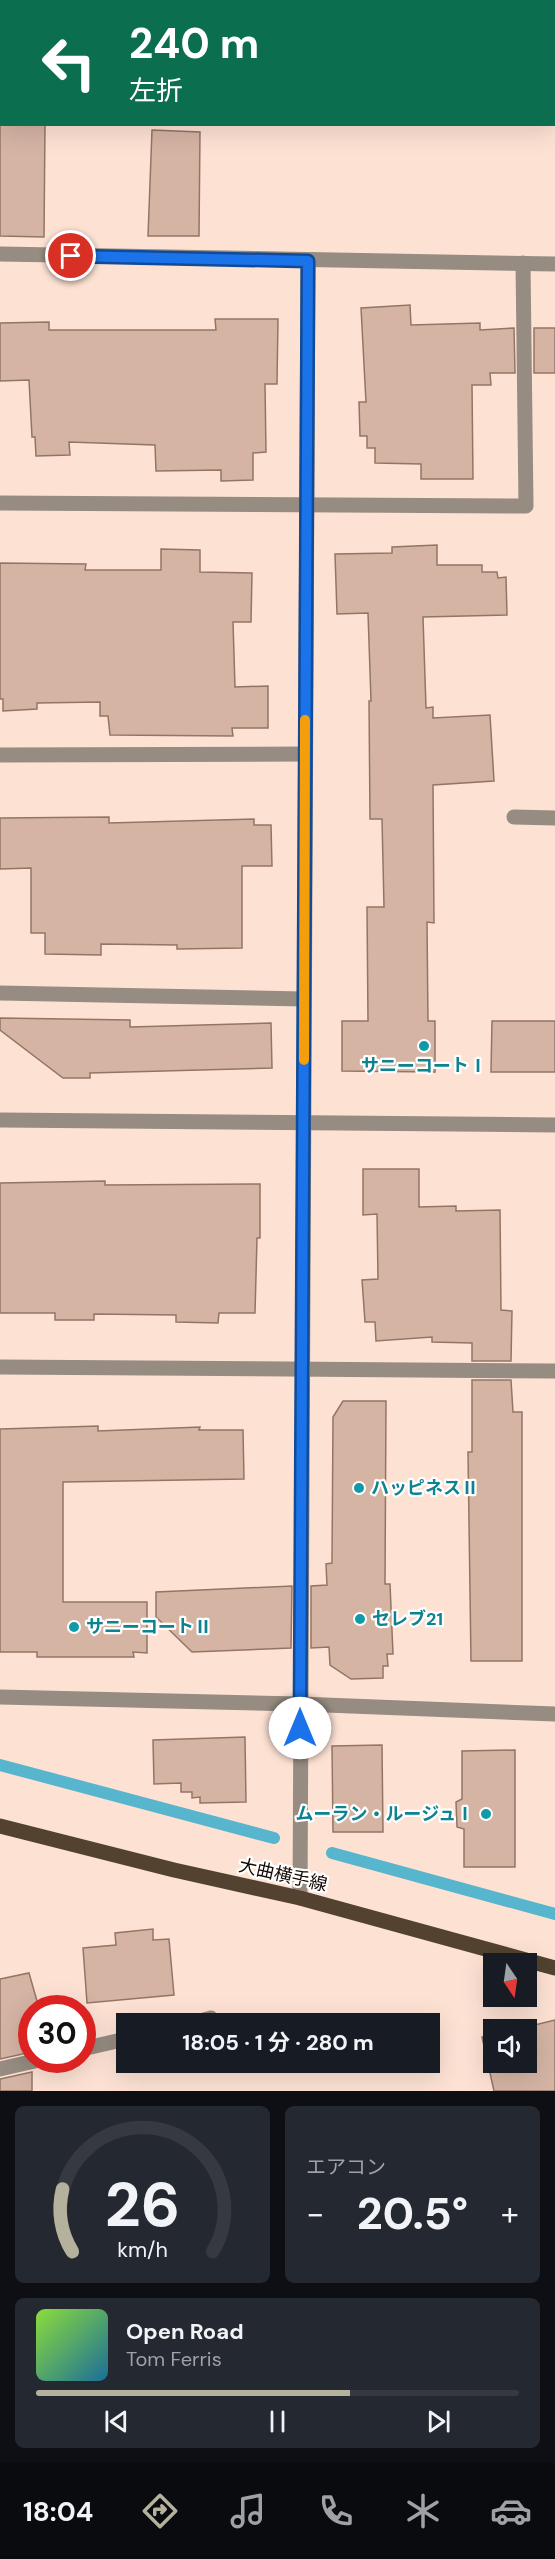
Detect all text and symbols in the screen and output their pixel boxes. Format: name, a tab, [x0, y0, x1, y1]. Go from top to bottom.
text: 240 m	[129, 16, 259, 71]
icon: left	[30, 24, 108, 102]
text: 左折	[129, 73, 183, 108]
pin	[45, 230, 96, 281]
icon: arrive	[54, 239, 87, 272]
marker: サニーコートⅠ	[417, 1039, 431, 1053]
place label: サニーコートⅠ	[361, 1054, 487, 1078]
place label: ハッピネスⅡ	[371, 1476, 479, 1500]
marker: ハッピネスⅡ	[352, 1481, 366, 1495]
place label: セレブ21	[372, 1607, 443, 1631]
marker: セレブ21	[353, 1612, 367, 1626]
place label: サニーコートⅡ	[86, 1615, 212, 1639]
marker: サニーコートⅡ	[67, 1620, 81, 1634]
position arrow	[268, 1696, 332, 1760]
place label: ムーラン・ルージュⅠ	[296, 1802, 474, 1826]
marker: ムーラン・ルージュⅠ	[479, 1807, 493, 1821]
street label: 大曲横手線	[236, 1853, 330, 1897]
north arrow	[483, 1953, 537, 2007]
map controls	[483, 1953, 537, 2073]
speed limit sign: 30	[18, 1995, 96, 2073]
button: sound	[483, 2019, 537, 2073]
text: 18:05 · 1 分 · 280 m	[182, 2028, 374, 2057]
text: エアコン	[306, 2154, 386, 2180]
text: 26	[105, 2164, 180, 2245]
text: 20.5°	[357, 2184, 468, 2243]
text: −	[306, 2192, 324, 2235]
text: +	[501, 2192, 519, 2235]
text: km/h	[117, 2236, 168, 2264]
text: Open Road	[126, 2317, 244, 2346]
text: Tom Ferris	[126, 2346, 222, 2372]
icon: previous	[100, 2405, 133, 2438]
icon: pause	[261, 2405, 294, 2438]
icon: next	[422, 2405, 455, 2438]
icon: directions	[139, 2490, 181, 2532]
icon: music	[227, 2490, 269, 2532]
icon: phone	[315, 2490, 357, 2532]
icon: climate	[402, 2490, 444, 2532]
icon: car	[490, 2490, 532, 2532]
text: 18:04	[23, 2494, 93, 2529]

